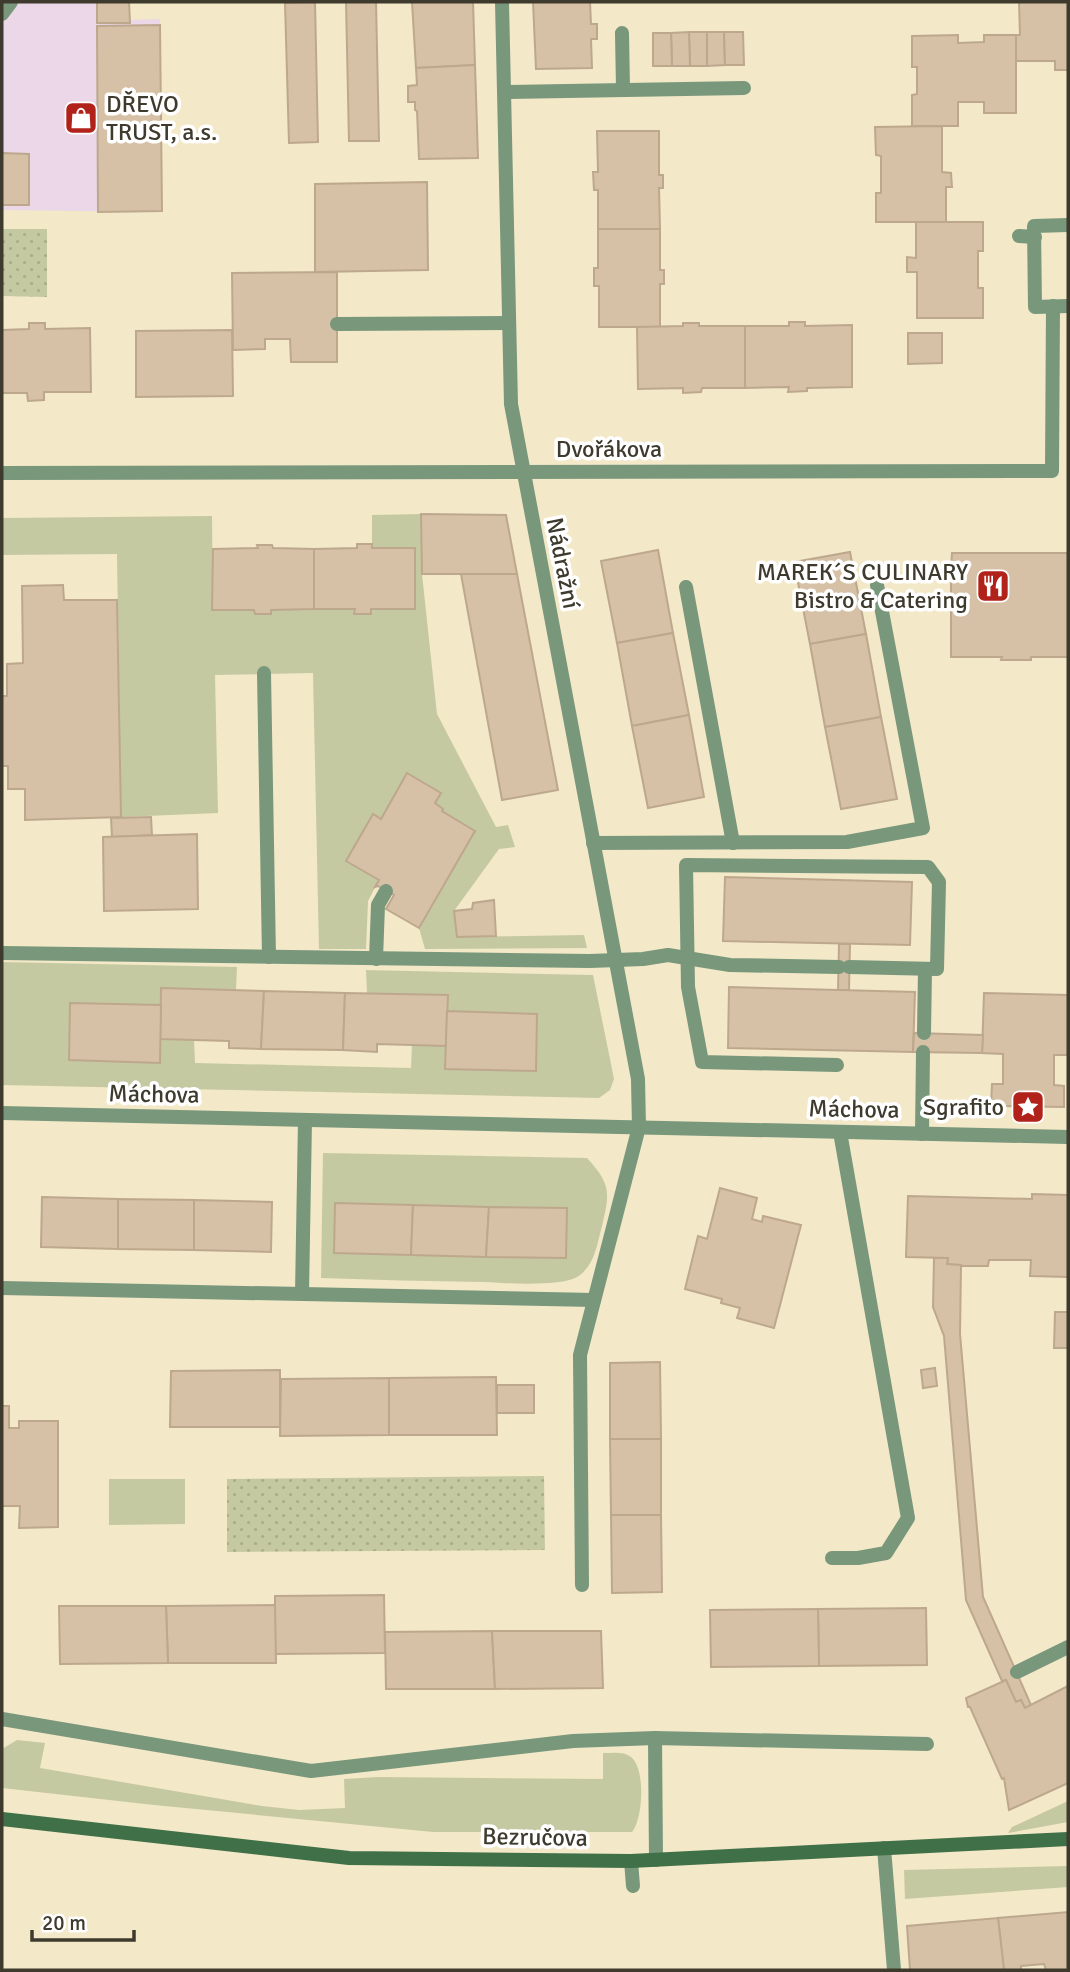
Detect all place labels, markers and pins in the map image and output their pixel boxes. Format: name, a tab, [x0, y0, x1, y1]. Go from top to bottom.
place label: DŘEVO TRUST, a.s.	[106, 89, 217, 147]
shop icon: DŘEVO TRUST, a.s.	[62, 99, 100, 137]
place label: MAREK´S CULINARY Bistro & Catering	[757, 557, 968, 615]
restaurant icon: MAREK´S CULINARY Bistro & Catering	[974, 567, 1012, 605]
place icon: Sgrafito	[1009, 1088, 1047, 1126]
place label: Sgrafito	[923, 1092, 1004, 1122]

